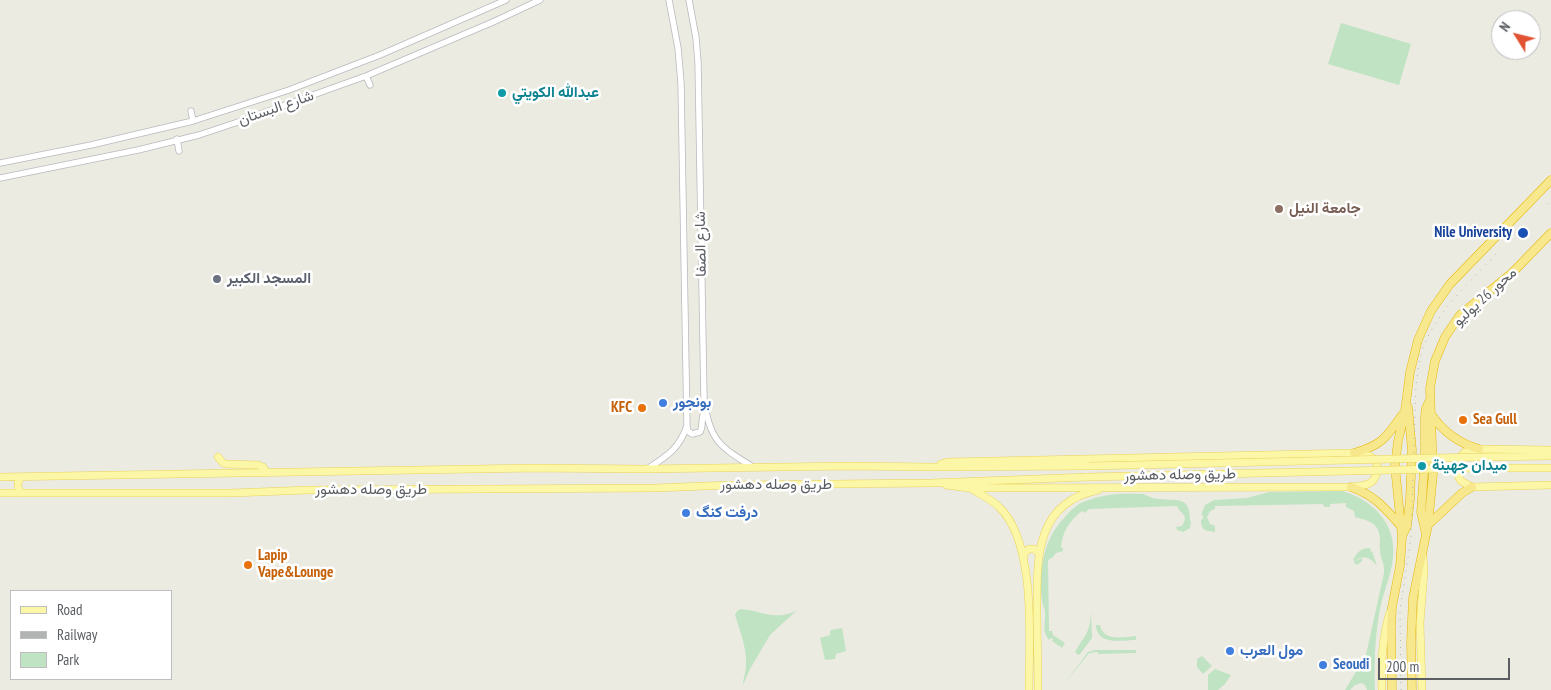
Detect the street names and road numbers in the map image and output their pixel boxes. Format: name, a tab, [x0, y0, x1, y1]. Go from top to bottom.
street label: شارع البستان	[236, 87, 316, 129]
street label: شارع الصفا	[691, 211, 711, 277]
street label: محور 26 يوليو	[1450, 264, 1520, 330]
street label: طريق وصله دهشور	[1124, 465, 1236, 485]
street label: طريق وصله دهشور	[720, 476, 832, 494]
street label: طريق وصله دهشور	[315, 481, 427, 499]

